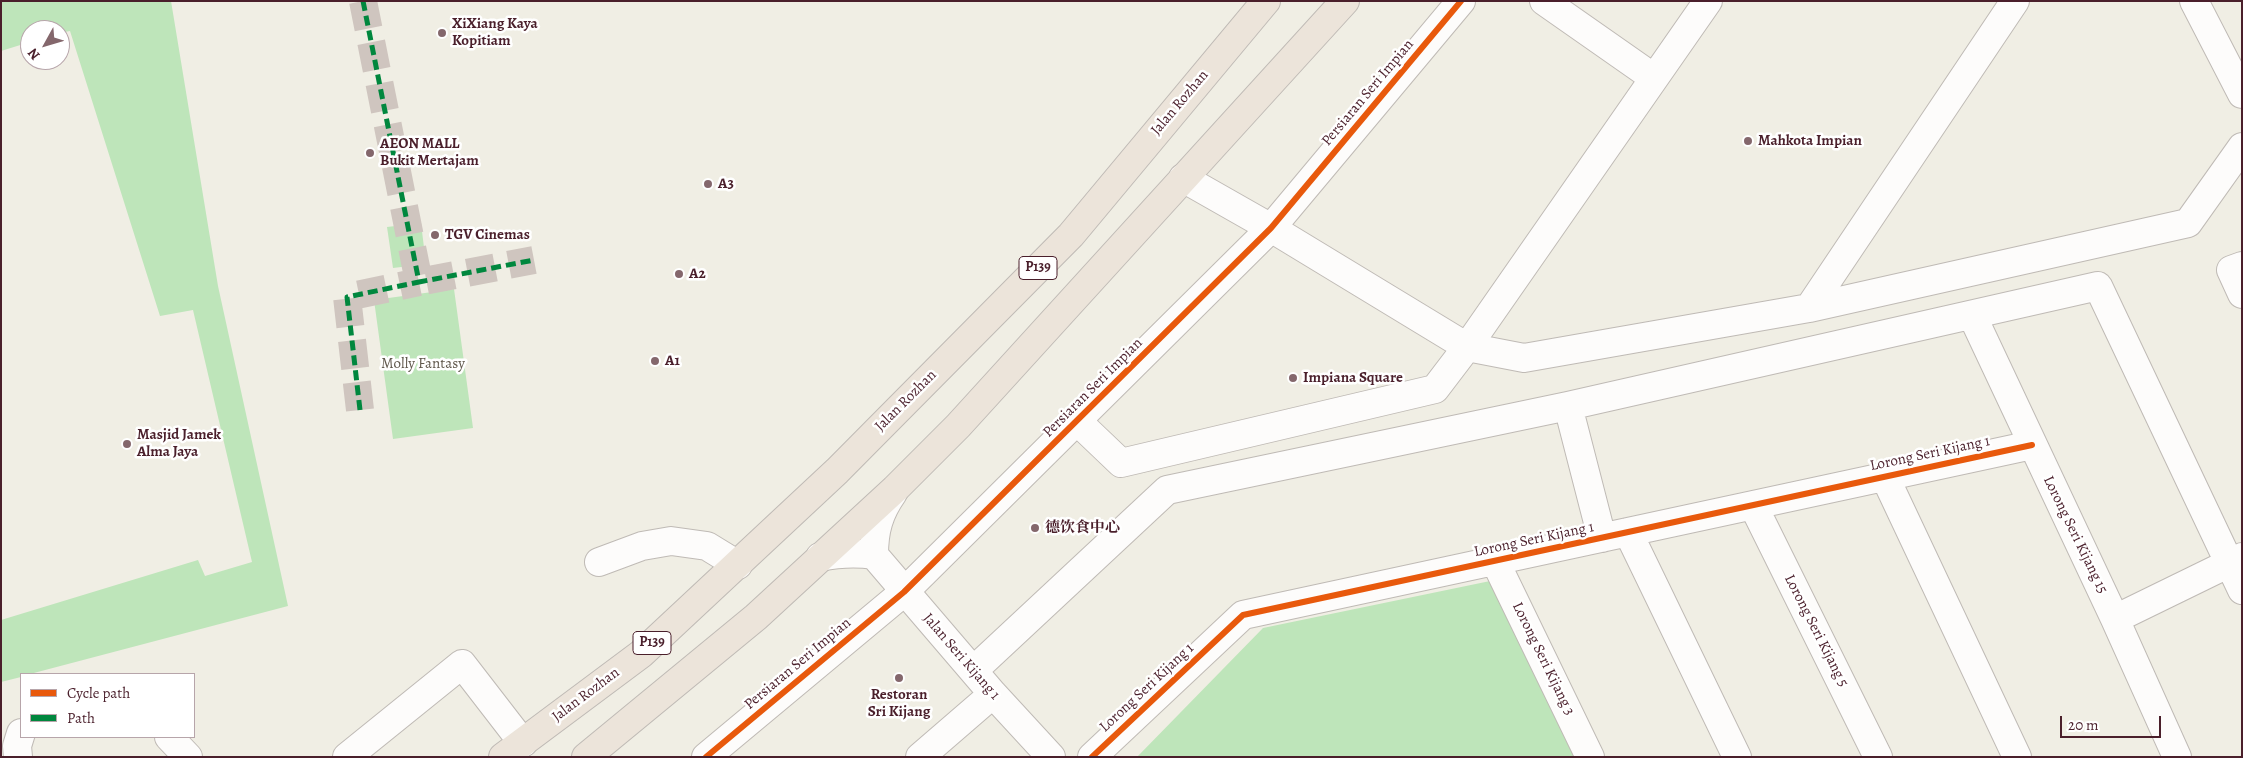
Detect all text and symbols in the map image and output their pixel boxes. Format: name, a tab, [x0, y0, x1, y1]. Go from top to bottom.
place label: XiXiang Kaya Kopitiam	[452, 15, 538, 50]
north arrow	[20, 20, 70, 70]
marker: XiXiang Kaya Kopitiam	[436, 27, 448, 39]
street label: Persiaran Seri Impian	[1318, 36, 1418, 150]
text: N	[23, 44, 44, 64]
street label: Jalan Rozhan	[1148, 67, 1212, 139]
place label: Mahkota Impian	[1758, 132, 1862, 150]
place label: AEON MALL Bukit Mertajam	[380, 135, 479, 170]
marker: Mahkota Impian	[1742, 135, 1754, 147]
marker: AEON MALL Bukit Mertajam	[364, 147, 376, 159]
place label: A3	[718, 175, 734, 193]
marker: A3	[702, 178, 714, 190]
place label: TGV Cinemas	[445, 226, 530, 244]
marker: TGV Cinemas	[429, 229, 441, 241]
road number: P139	[1019, 256, 1057, 280]
place label: A2	[689, 265, 706, 283]
marker: A2	[673, 268, 685, 280]
street label: Persiaran Seri Impian	[1039, 334, 1147, 442]
place label: A1	[665, 352, 680, 370]
park label: Molly Fantasy	[381, 355, 465, 373]
marker: A1	[649, 355, 661, 367]
street label: Jalan Rozhan	[871, 366, 941, 436]
place label: Impiana Square	[1303, 369, 1403, 387]
marker: Impiana Square	[1287, 372, 1299, 384]
place label: Masjid Jamek Alma Jaya	[137, 426, 221, 461]
street label: Lorong Seri Kijang 1	[1868, 432, 1992, 476]
marker: Masjid Jamek Alma Jaya	[121, 438, 133, 450]
street label: Lorong Seri Kijang 15	[2039, 473, 2111, 597]
street label: Lorong Seri Kijang 1	[1472, 518, 1596, 562]
place label: 德饮食中心	[1045, 519, 1120, 537]
marker: 德饮食中心	[1029, 522, 1041, 534]
street label: Lorong Seri Kijang 5	[1780, 572, 1852, 690]
street label: Lorong Seri Kijang 3	[1508, 600, 1578, 718]
street label: Jalan Seri Kijang 1	[919, 610, 1003, 704]
street label: Persiaran Seri Impian	[741, 614, 855, 714]
road number: P139	[633, 632, 671, 654]
street label: Lorong Seri Kijang 1	[1096, 640, 1198, 736]
street label: Jalan Rozhan	[549, 664, 623, 726]
marker: Restoran Sri Kijang	[893, 672, 905, 684]
legend	[20, 673, 195, 738]
text: Cycle path	[67, 683, 130, 703]
place label: Restoran Sri Kijang	[868, 686, 930, 721]
scale bar	[2063, 706, 2164, 738]
text: Path	[67, 708, 95, 728]
text: 20 m	[2068, 715, 2099, 735]

